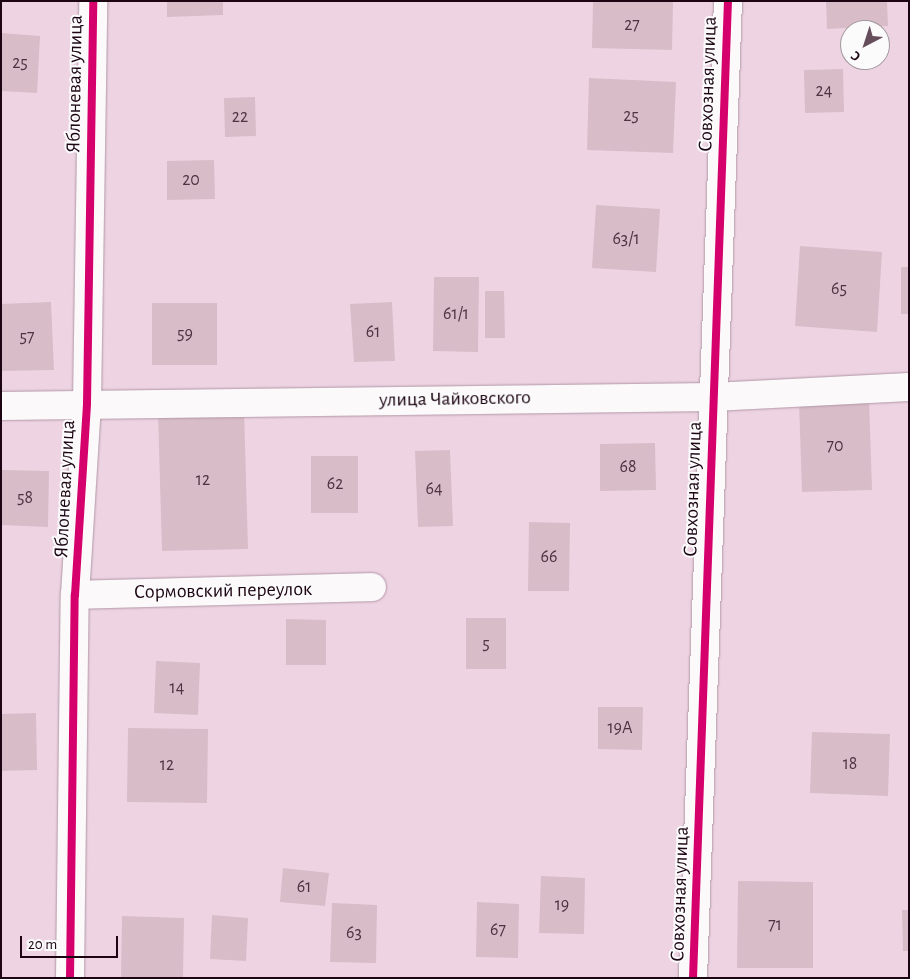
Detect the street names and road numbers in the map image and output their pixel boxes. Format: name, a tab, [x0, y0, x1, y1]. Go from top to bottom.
street label: Яблоневая улица	[62, 15, 88, 153]
street label: Совхозная улица	[694, 16, 722, 152]
street label: улица Чайковского	[379, 386, 531, 412]
street label: Яблоневая улица	[49, 419, 81, 559]
street label: Совхозная улица	[679, 421, 707, 557]
street label: Сормовский переулок	[134, 577, 312, 605]
street label: Совхозная улица	[666, 826, 694, 962]

